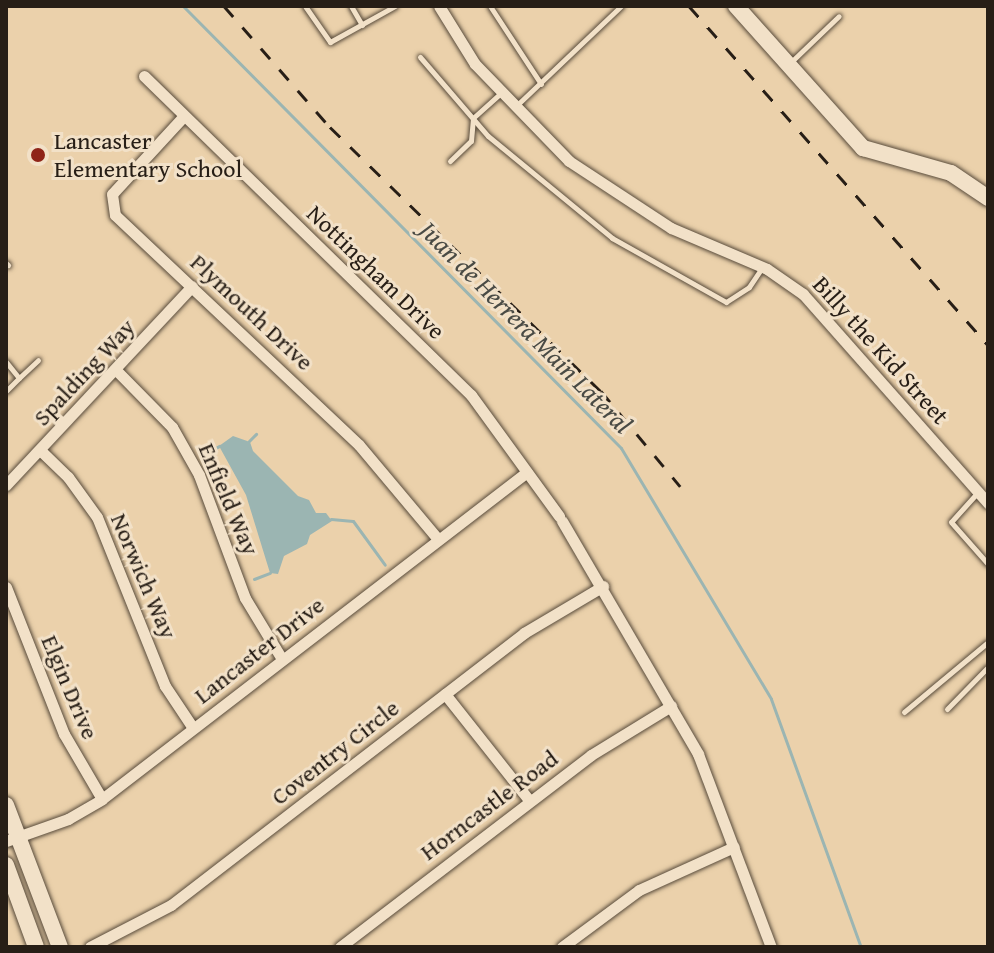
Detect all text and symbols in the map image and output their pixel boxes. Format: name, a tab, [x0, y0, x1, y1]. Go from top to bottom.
place label: Lancaster Elementary School	[54, 127, 242, 183]
marker: Lancaster Elementary School	[29, 146, 47, 164]
street label: Nottingham Drive	[301, 199, 451, 345]
water label: Juan de Herrera Main Lateral	[413, 214, 639, 440]
street label: Plymouth Drive	[185, 248, 319, 376]
street label: Billy the Kid Street	[807, 270, 955, 430]
street label: Spalding Way	[27, 313, 141, 431]
street label: Enfield Way	[193, 439, 265, 559]
street label: Norwich Way	[105, 509, 183, 643]
street label: Lancaster Drive	[188, 590, 330, 710]
street label: Elgin Drive	[35, 631, 105, 743]
street label: Coventry Circle	[265, 693, 405, 811]
street label: Horncastle Road	[414, 744, 564, 866]

